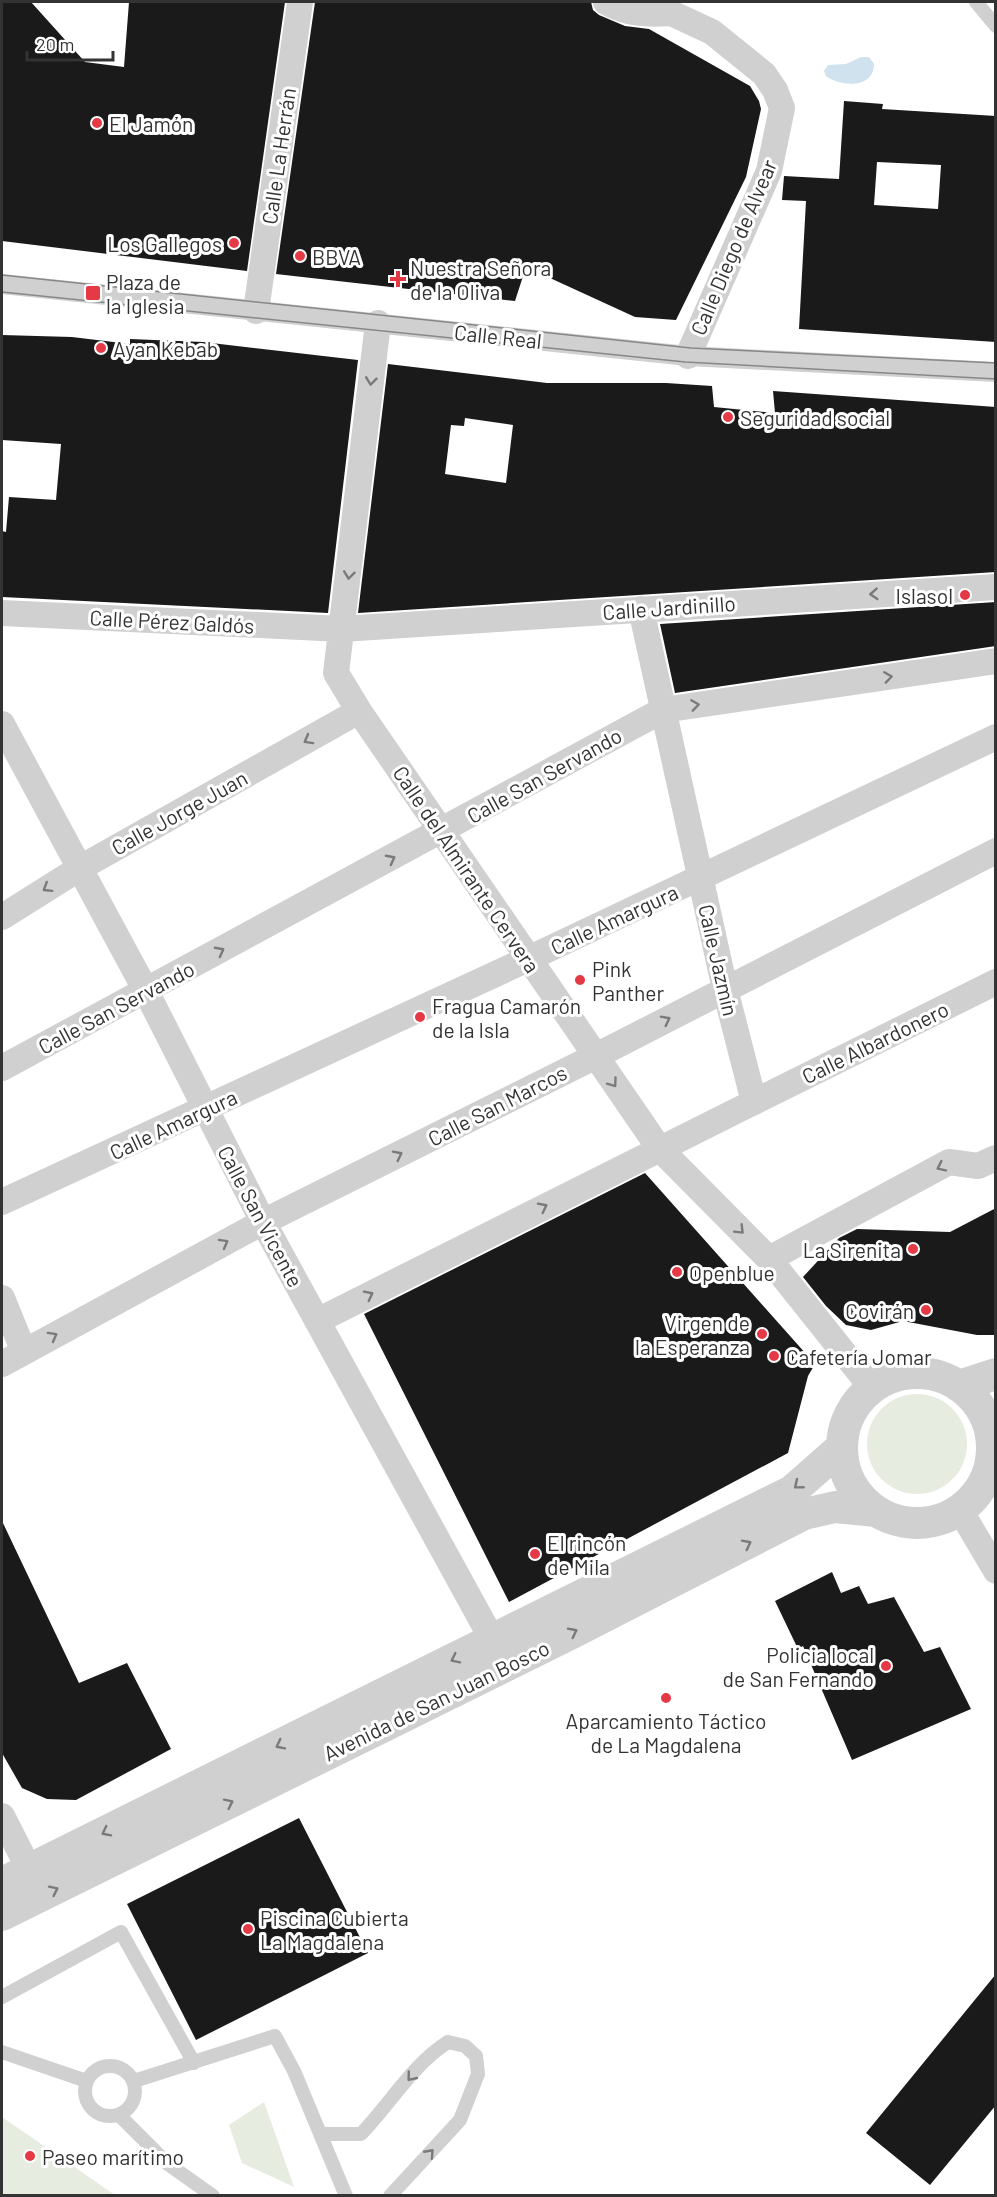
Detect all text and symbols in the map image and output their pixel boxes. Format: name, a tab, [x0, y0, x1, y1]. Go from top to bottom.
scale bar	[27, 24, 112, 62]
text: 20 m	[36, 33, 74, 55]
street label: Calle La Herrán	[256, 86, 300, 226]
place label: El Jamón	[109, 111, 193, 136]
marker: El Jamón	[90, 116, 104, 130]
street label: Calle Diego de Alvear	[685, 155, 781, 339]
place label: Los Gallegos	[107, 231, 222, 256]
marker: Los Gallegos	[227, 236, 241, 250]
place label: BBVA	[312, 244, 361, 269]
marker: BBVA	[293, 249, 307, 263]
place label: Nuestra Señora de la Oliva	[410, 255, 551, 304]
place label: Plaza de la Iglesia	[106, 269, 184, 318]
marker: Nuestra Señora de la Oliva	[391, 272, 405, 286]
marker: Plaza de la Iglesia	[84, 284, 102, 302]
street label: Calle Real	[453, 319, 543, 353]
place label: Ayan Kebab	[113, 336, 218, 361]
marker: Ayan Kebab	[94, 341, 108, 355]
one-way arrow	[365, 376, 378, 385]
place label: Seguridad social	[740, 405, 890, 430]
marker: Seguridad social	[721, 410, 735, 424]
one-way arrow	[343, 570, 356, 579]
place label: Islasol	[896, 583, 953, 608]
one-way arrow	[870, 588, 879, 601]
marker: Islasol	[958, 588, 972, 602]
street label: Calle Jardinillo	[602, 590, 736, 624]
street label: Calle Pérez Galdós	[89, 604, 255, 638]
one-way arrow	[883, 671, 892, 683]
one-way arrow	[690, 700, 700, 712]
street label: Calle San Servando	[462, 722, 626, 828]
one-way arrow	[304, 733, 314, 744]
street label: Calle del Almirante Cervera	[388, 761, 546, 977]
street label: Calle Jorge Juan	[107, 764, 251, 860]
one-way arrow	[385, 855, 396, 866]
street label: Calle Amargura	[546, 879, 682, 959]
one-way arrow	[43, 881, 53, 893]
street label: Calle Jazmín	[694, 902, 744, 1018]
one-way arrow	[213, 947, 224, 958]
street label: Calle San Servando	[34, 955, 198, 1059]
place label: Pink Panther	[592, 956, 664, 1005]
marker: Pink Panther	[573, 973, 587, 987]
place label: Fragua Camarón de la Isla	[432, 993, 581, 1042]
street label: Calle Albardonero	[798, 996, 952, 1088]
marker: Fragua Camarón de la Isla	[413, 1010, 427, 1024]
one-way arrow	[659, 1016, 670, 1027]
street label: Calle San Marcos	[423, 1059, 571, 1151]
one-way arrow	[606, 1077, 617, 1088]
street label: Calle Amargura	[105, 1084, 241, 1164]
street label: Calle San Vicente	[213, 1141, 309, 1291]
one-way arrow	[391, 1150, 402, 1162]
one-way arrow	[936, 1159, 947, 1171]
one-way arrow	[537, 1203, 548, 1214]
one-way arrow	[733, 1222, 744, 1233]
place label: La Sirenita	[803, 1237, 901, 1262]
one-way arrow	[218, 1239, 228, 1250]
marker: La Sirenita	[906, 1242, 920, 1256]
place label: Openblue	[689, 1260, 775, 1285]
marker: Openblue	[670, 1265, 684, 1279]
one-way arrow	[363, 1291, 374, 1302]
place label: Covirán	[845, 1298, 914, 1323]
marker: Covirán	[919, 1303, 933, 1317]
place label: Virgen de la Esperanza	[635, 1310, 750, 1359]
marker: Virgen de la Esperanza	[755, 1327, 769, 1341]
one-way arrow	[47, 1332, 57, 1344]
place label: Cafetería Jomar	[786, 1344, 932, 1369]
marker: Cafetería Jomar	[767, 1349, 781, 1363]
one-way arrow	[793, 1478, 804, 1489]
place label: El rincón de Mila	[547, 1530, 626, 1579]
one-way arrow	[740, 1539, 751, 1551]
marker: El rincón de Mila	[528, 1547, 542, 1561]
one-way arrow	[566, 1628, 577, 1640]
street label: Avenida de San Juan Bosco	[319, 1634, 553, 1766]
place label: Policia local de San Fernando	[723, 1642, 874, 1691]
one-way arrow	[451, 1652, 462, 1663]
marker: Policia local de San Fernando	[879, 1659, 893, 1673]
marker: Aparcamiento Táctico de La Magdalena	[659, 1691, 673, 1705]
place label: Aparcamiento Táctico de La Magdalena	[566, 1708, 766, 1757]
one-way arrow	[276, 1738, 287, 1749]
one-way arrow	[222, 1799, 233, 1810]
one-way arrow	[101, 1825, 112, 1837]
one-way arrow	[48, 1885, 59, 1897]
place label: Piscina Cubierta La Magdalena	[260, 1905, 409, 1954]
marker: Piscina Cubierta La Magdalena	[241, 1922, 255, 1936]
one-way arrow	[408, 2070, 419, 2081]
place label: Paseo marítimo	[42, 2144, 184, 2169]
marker: Paseo marítimo	[23, 2149, 37, 2163]
one-way arrow	[423, 2149, 434, 2160]

